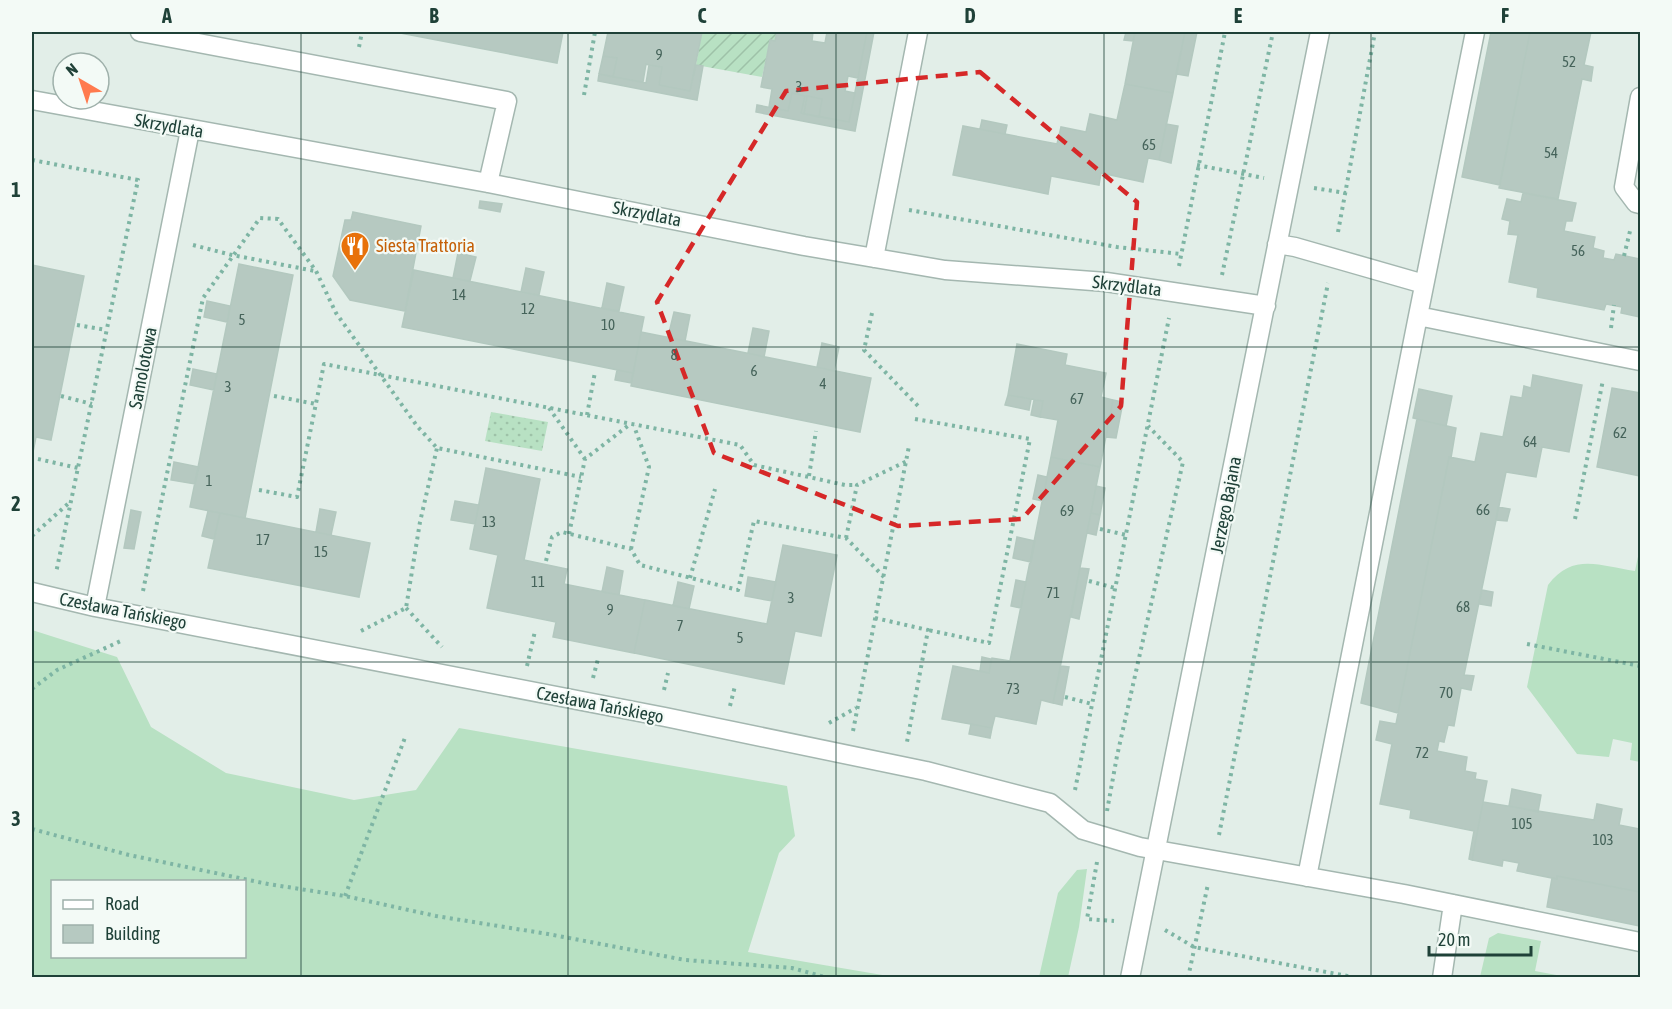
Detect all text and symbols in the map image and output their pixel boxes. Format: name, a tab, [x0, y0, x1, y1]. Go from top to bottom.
text: A	[161, 4, 172, 27]
text: B	[429, 4, 439, 27]
text: C	[698, 4, 707, 27]
text: D	[964, 4, 976, 27]
text: E	[1234, 4, 1243, 27]
text: F	[1501, 4, 1509, 27]
house number: 9	[655, 46, 663, 63]
north arrow	[51, 51, 111, 111]
house number: 52	[1562, 53, 1576, 70]
text: N	[62, 59, 81, 79]
house number: 3	[795, 78, 803, 95]
street label: Skrzydlata	[133, 109, 205, 142]
house number: 65	[1142, 136, 1156, 153]
house number: 54	[1544, 144, 1558, 161]
text: 1	[11, 178, 21, 201]
street label: Skrzydlata	[611, 197, 683, 230]
restaurant icon: Siesta Trattoria	[339, 230, 371, 272]
place label: Siesta Trattoria	[376, 235, 475, 256]
house number: 56	[1571, 242, 1585, 259]
street label: Skrzydlata	[1091, 271, 1163, 300]
house number: 14	[452, 286, 466, 303]
house number: 12	[521, 300, 535, 317]
house number: 5	[238, 311, 246, 328]
house number: 10	[601, 316, 615, 333]
street label: Samolotowa	[124, 325, 161, 410]
house number: 8	[670, 346, 678, 363]
house number: 6	[750, 362, 758, 379]
house number: 4	[819, 375, 827, 392]
house number: 3	[224, 378, 232, 395]
house number: 67	[1070, 390, 1084, 407]
house number: 62	[1613, 424, 1627, 441]
house number: 64	[1523, 433, 1537, 450]
street label: Jerzego Bajana	[1206, 455, 1245, 555]
house number: 1	[205, 472, 213, 489]
text: 2	[11, 492, 21, 515]
house number: 66	[1476, 501, 1490, 518]
house number: 69	[1060, 502, 1074, 519]
house number: 13	[482, 513, 496, 530]
house number: 17	[256, 531, 270, 548]
house number: 15	[314, 543, 328, 560]
house number: 11	[531, 573, 545, 590]
house number: 71	[1046, 584, 1060, 601]
street label: Czesława Tańskiego	[58, 588, 188, 633]
house number: 3	[787, 589, 795, 606]
house number: 68	[1456, 598, 1470, 615]
house number: 9	[606, 601, 614, 618]
house number: 7	[676, 617, 684, 634]
house number: 5	[736, 629, 744, 646]
house number: 73	[1006, 680, 1020, 697]
street label: Czesława Tańskiego	[535, 682, 665, 727]
house number: 70	[1439, 684, 1453, 701]
house number: 72	[1415, 744, 1429, 761]
text: 3	[11, 807, 21, 830]
house number: 105	[1511, 815, 1533, 832]
house number: 103	[1592, 831, 1614, 848]
legend	[51, 880, 246, 958]
text: Road	[105, 893, 139, 914]
scale bar	[1429, 919, 1531, 957]
text: Building	[105, 923, 160, 944]
text: 20 m	[1438, 929, 1470, 950]

